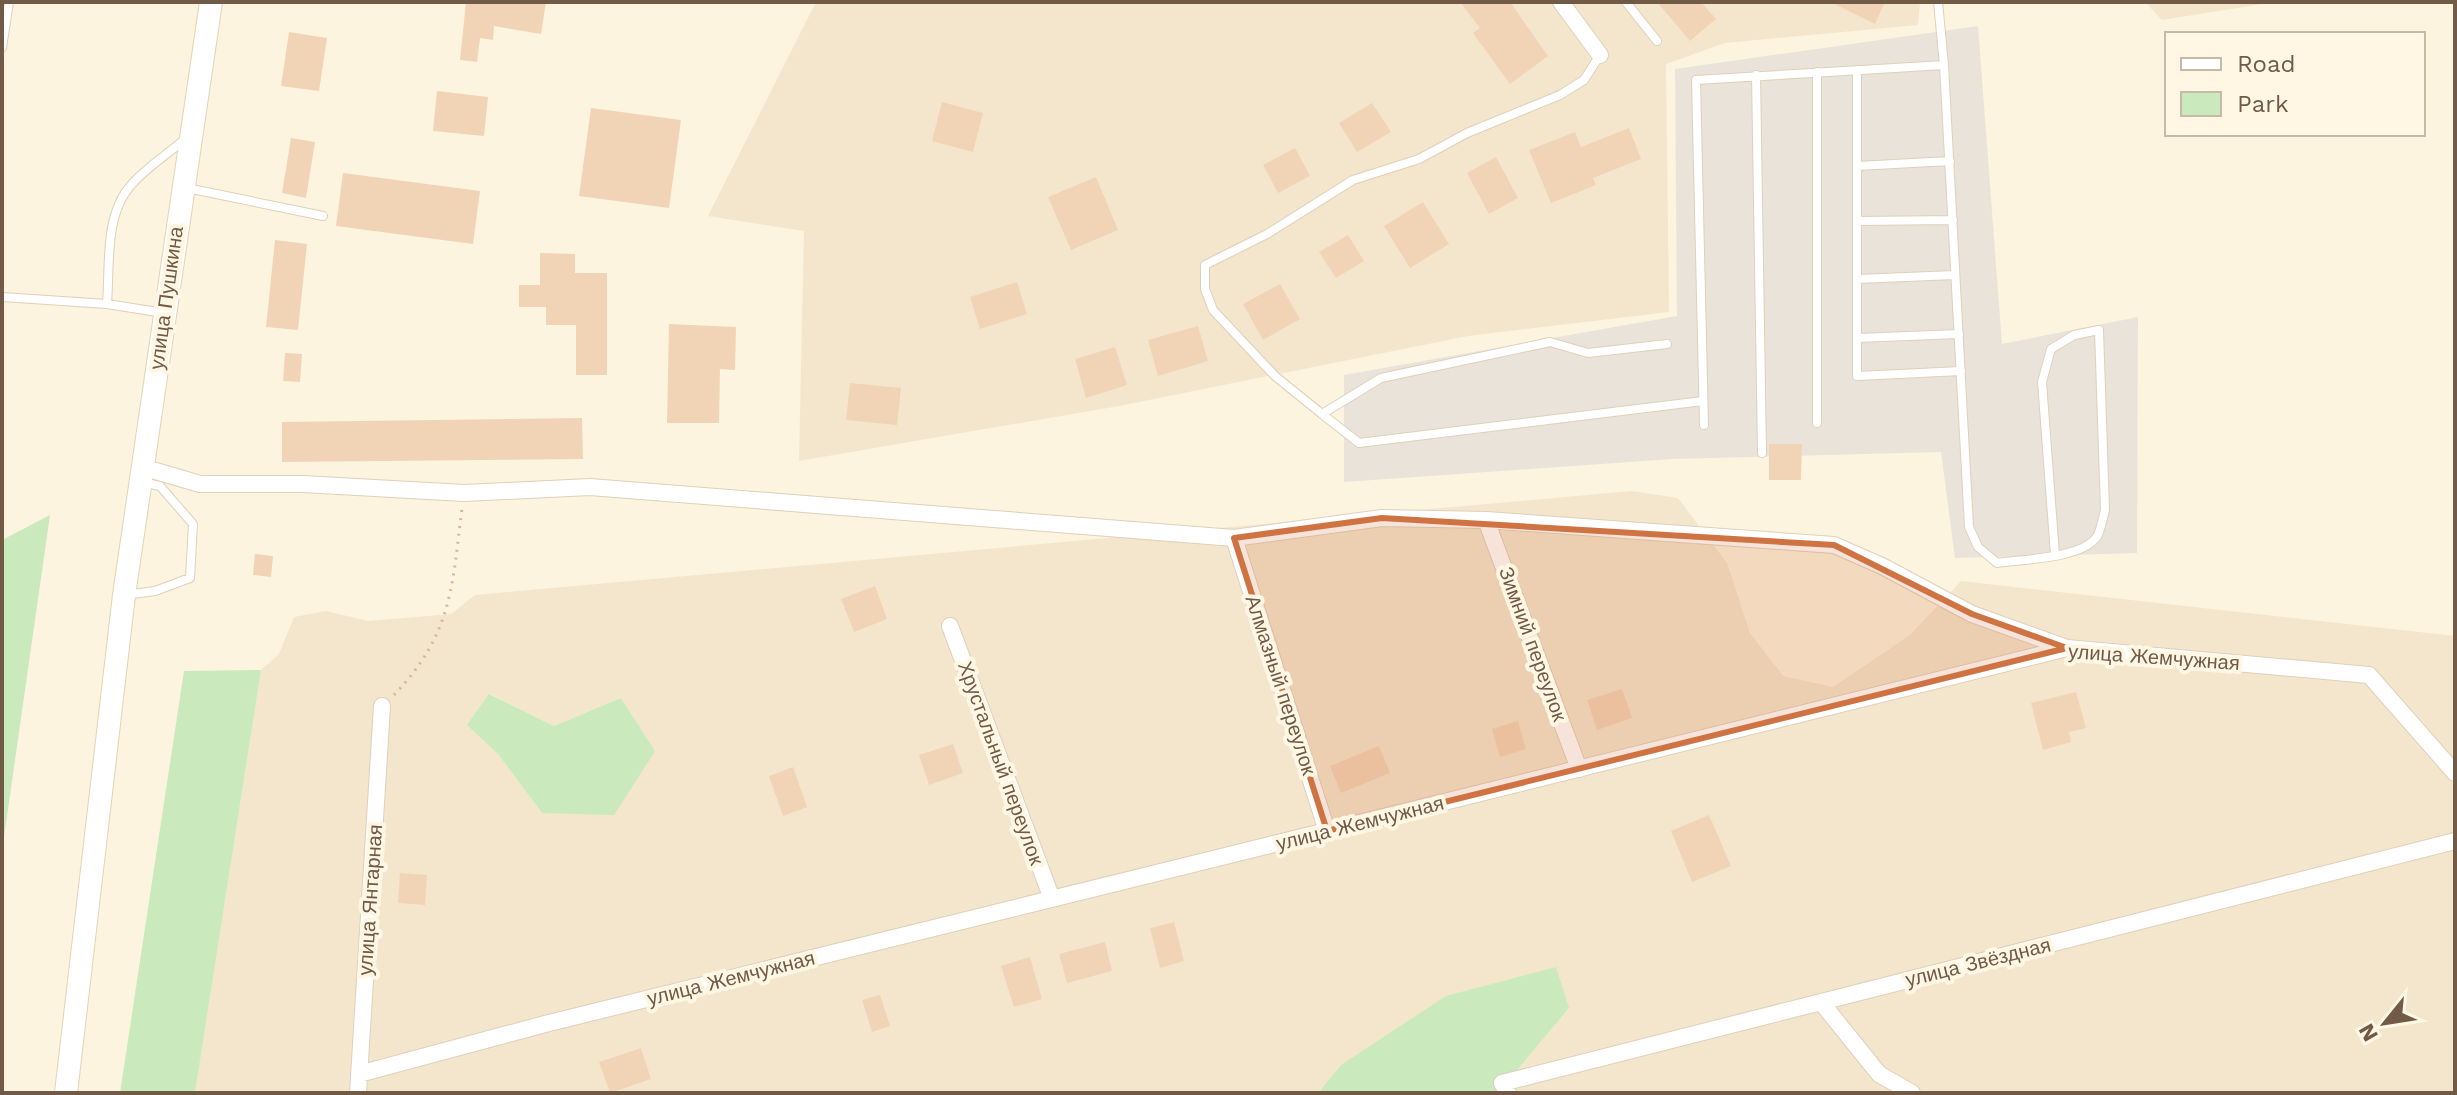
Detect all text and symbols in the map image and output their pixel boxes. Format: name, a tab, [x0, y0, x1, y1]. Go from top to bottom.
legend	[2165, 32, 2425, 136]
text: Road	[2237, 50, 2296, 78]
text: Park	[2237, 90, 2289, 118]
street label: улица Пушкина	[144, 224, 188, 371]
street label: Зимний переулок	[1494, 564, 1572, 725]
street label: Алмазный переулок	[1241, 592, 1321, 778]
street label: улица Жемчужная	[2067, 639, 2241, 675]
street label: Хрустальный переулок	[953, 658, 1049, 868]
street label: улица Жемчужная	[1274, 791, 1446, 855]
street label: улица Янтарная	[353, 824, 387, 976]
street label: улица Звёздная	[1903, 932, 2053, 992]
street label: улица Жемчужная	[645, 946, 817, 1010]
north arrow	[2345, 983, 2425, 1063]
text: N	[2353, 1019, 2383, 1046]

